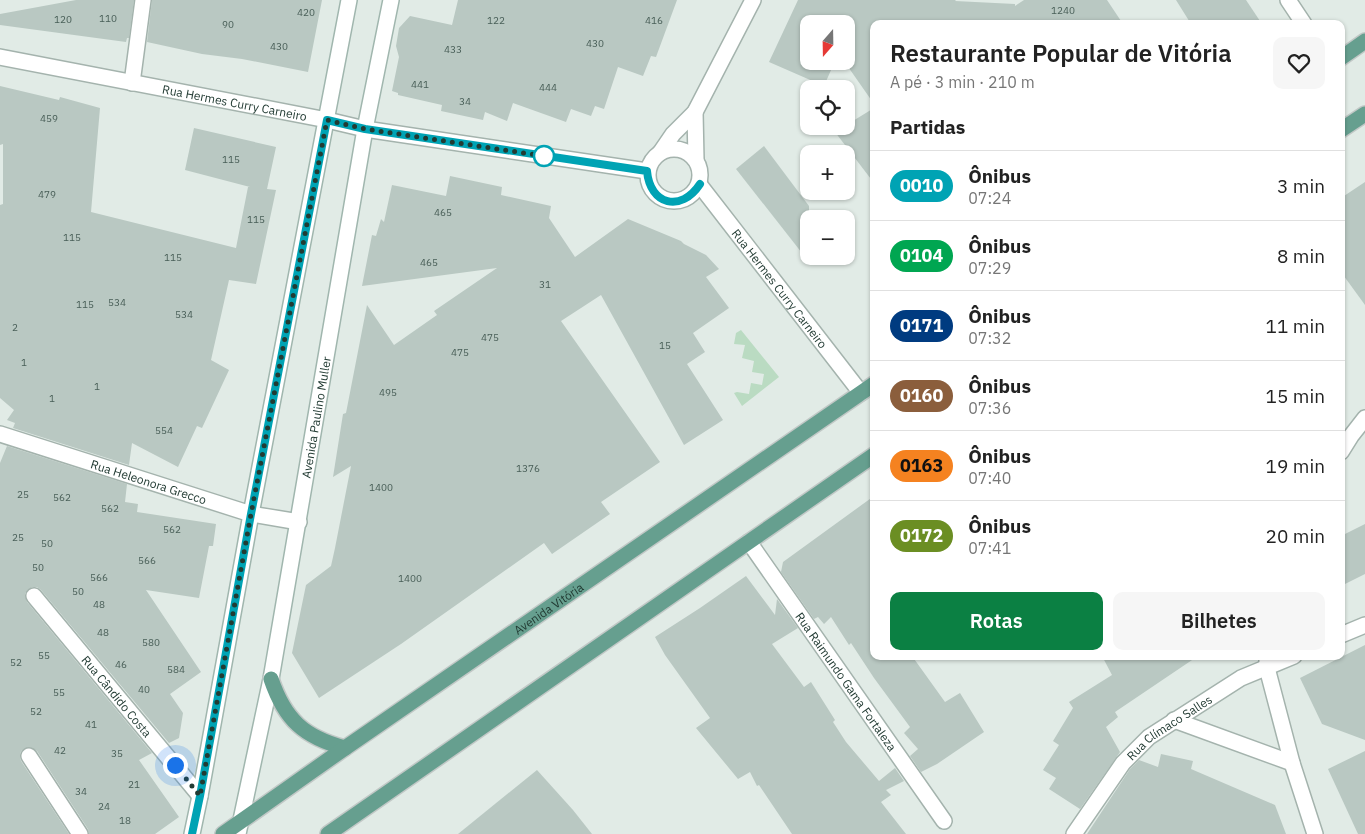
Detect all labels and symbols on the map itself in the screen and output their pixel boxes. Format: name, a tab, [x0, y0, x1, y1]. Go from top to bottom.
house number: 1240	[1051, 4, 1075, 17]
house number: 420	[297, 6, 315, 19]
house number: 110	[99, 12, 117, 25]
house number: 120	[54, 13, 72, 26]
house number: 122	[487, 14, 505, 27]
house number: 416	[645, 14, 663, 27]
north arrow	[800, 15, 855, 70]
house number: 90	[222, 18, 234, 31]
house number: 430	[586, 37, 604, 50]
house number: 430	[270, 40, 288, 53]
house number: 433	[444, 43, 462, 56]
house number: 441	[411, 78, 429, 91]
street label: Rua Hermes Curry Carneiro	[161, 81, 308, 124]
house number: 444	[539, 81, 557, 94]
house number: 34	[459, 95, 471, 108]
house number: 459	[40, 112, 58, 125]
unlabelled marker	[533, 145, 555, 167]
house number: 115	[222, 153, 240, 166]
house number: 479	[38, 188, 56, 201]
house number: 465	[434, 206, 452, 219]
house number: 115	[247, 213, 265, 226]
street label: Rua Hermes Curry Carneiro	[729, 226, 831, 351]
house number: 115	[63, 231, 81, 244]
house number: 115	[164, 251, 182, 264]
house number: 465	[420, 256, 438, 269]
house number: 31	[539, 278, 551, 291]
house number: 534	[108, 296, 126, 309]
house number: 115	[76, 298, 94, 311]
house number: 534	[175, 308, 193, 321]
house number: 2	[12, 321, 18, 334]
house number: 475	[481, 331, 499, 344]
house number: 15	[659, 339, 671, 352]
house number: 475	[451, 346, 469, 359]
street label: Avenida Paulino Muller	[298, 355, 334, 479]
house number: 1	[21, 356, 27, 369]
house number: 1	[94, 380, 100, 393]
house number: 495	[379, 386, 397, 399]
house number: 1	[49, 392, 55, 405]
house number: 554	[155, 424, 173, 437]
street label: Rua Heleonora Grecco	[89, 456, 209, 507]
house number: 1376	[516, 462, 540, 475]
house number: 1400	[369, 481, 393, 494]
house number: 25	[17, 488, 29, 501]
house number: 562	[53, 491, 71, 504]
house number: 562	[101, 502, 119, 515]
house number: 562	[163, 523, 181, 536]
house number: 25	[12, 531, 24, 544]
house number: 50	[41, 537, 53, 550]
house number: 566	[138, 554, 156, 567]
house number: 50	[32, 561, 44, 574]
house number: 566	[90, 571, 108, 584]
house number: 1400	[398, 572, 422, 585]
street label: Avenida Vitória	[511, 579, 586, 637]
house number: 50	[72, 585, 84, 598]
house number: 48	[93, 598, 105, 611]
street label: Rua Raimundo Gama Fortaleza	[793, 609, 900, 754]
house number: 48	[97, 626, 109, 639]
house number: 580	[142, 636, 160, 649]
house number: 55	[38, 649, 50, 662]
street label: Rua Cândido Costa	[79, 652, 156, 740]
house number: 52	[10, 656, 22, 669]
house number: 46	[115, 658, 127, 671]
house number: 584	[167, 663, 185, 676]
house number: 40	[138, 683, 150, 696]
house number: 55	[53, 686, 65, 699]
street label: Rua Clímaco Salles	[1123, 691, 1215, 763]
house number: 52	[30, 705, 42, 718]
house number: 41	[85, 718, 97, 731]
house number: 42	[54, 744, 66, 757]
house number: 35	[111, 747, 123, 760]
your location	[163, 753, 188, 778]
house number: 21	[128, 778, 140, 791]
house number: 34	[75, 785, 87, 798]
house number: 24	[98, 800, 110, 813]
house number: 18	[119, 814, 131, 827]

